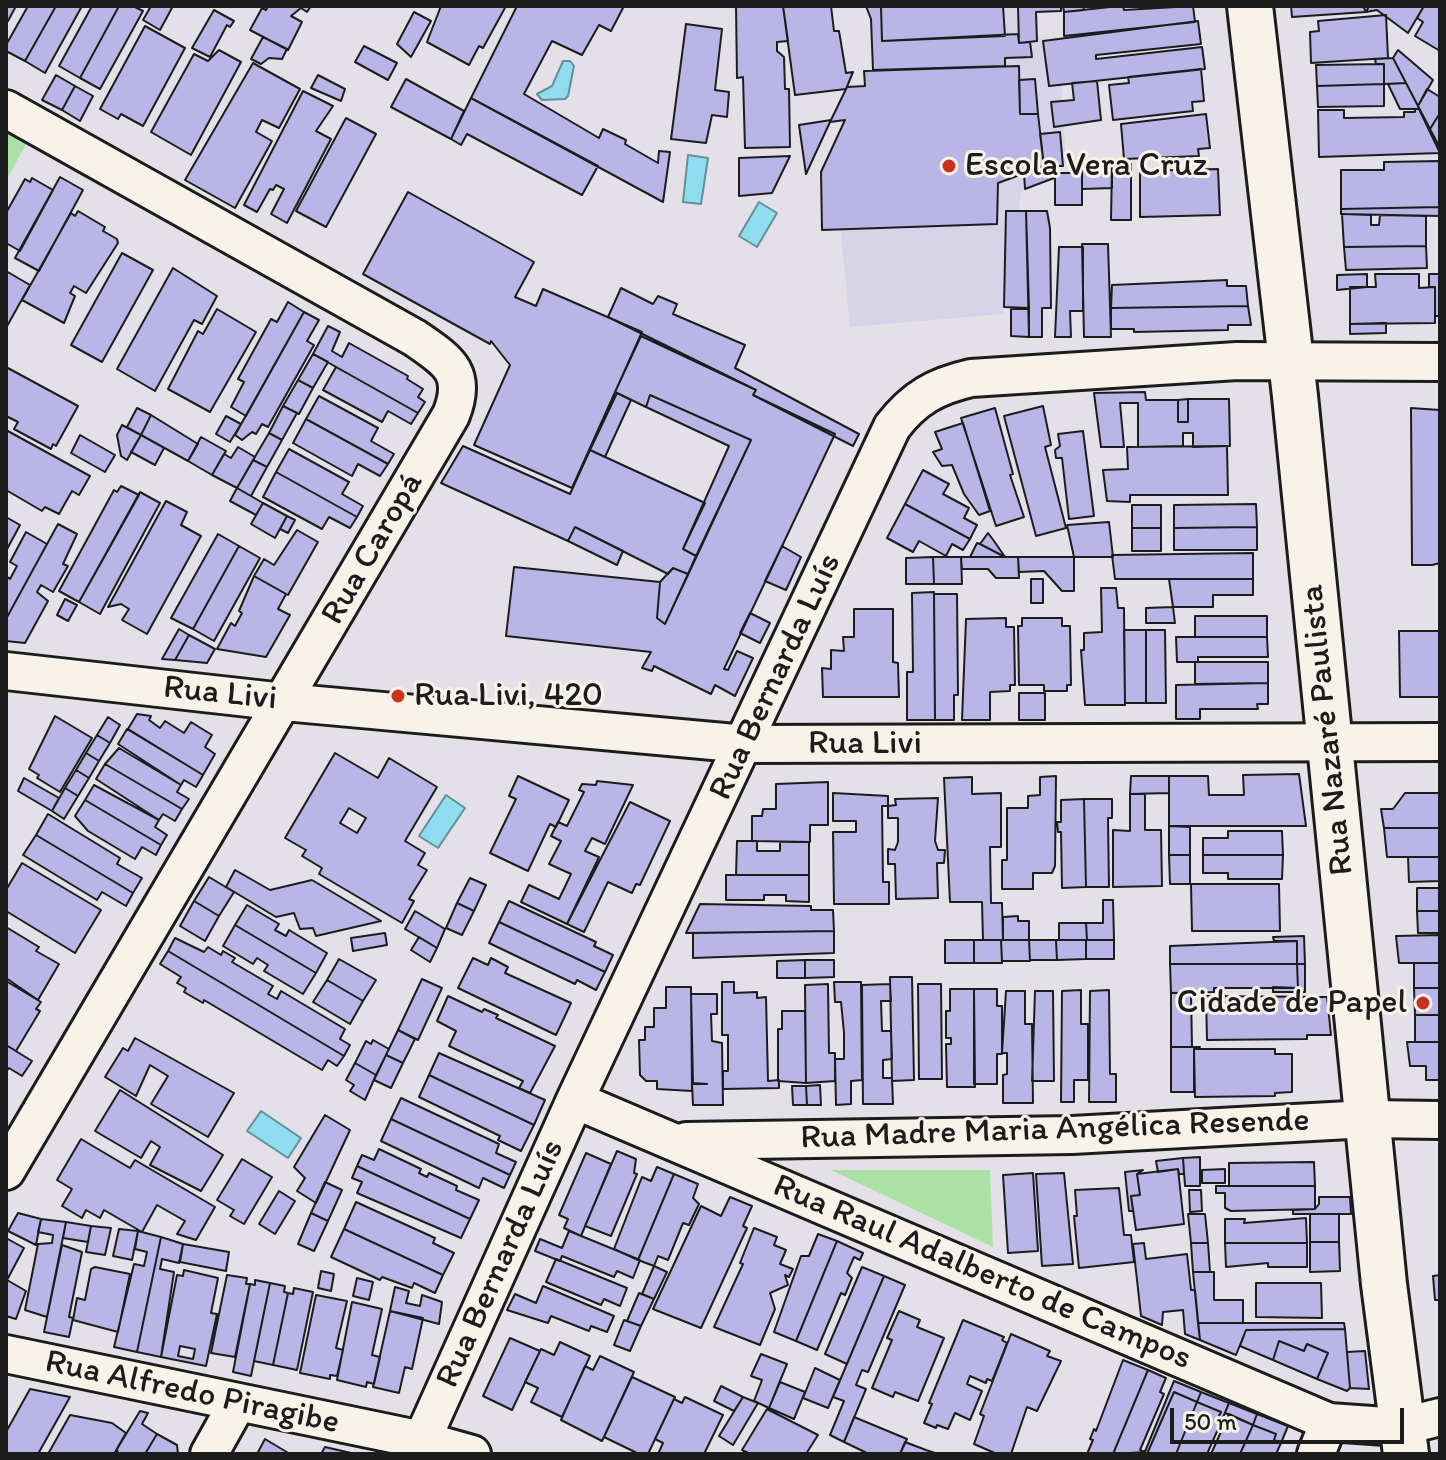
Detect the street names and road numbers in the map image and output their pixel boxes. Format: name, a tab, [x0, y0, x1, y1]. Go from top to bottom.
street label: Rua Caropá	[313, 466, 433, 632]
street label: Rua Bernarda Luís	[701, 547, 851, 807]
street label: Rua Nazaré Paulista	[1292, 583, 1364, 877]
street label: Rua Livi	[161, 668, 279, 720]
street label: Rua Livi	[808, 724, 922, 764]
street label: Rua Madre Maria Angélica Resende	[800, 1101, 1310, 1159]
street label: Rua Bernarda Luís	[428, 1134, 574, 1394]
street label: Rua Raul Adalberto de Campos	[767, 1166, 1197, 1380]
street label: Rua Alfredo Piragibe	[41, 1342, 343, 1444]

